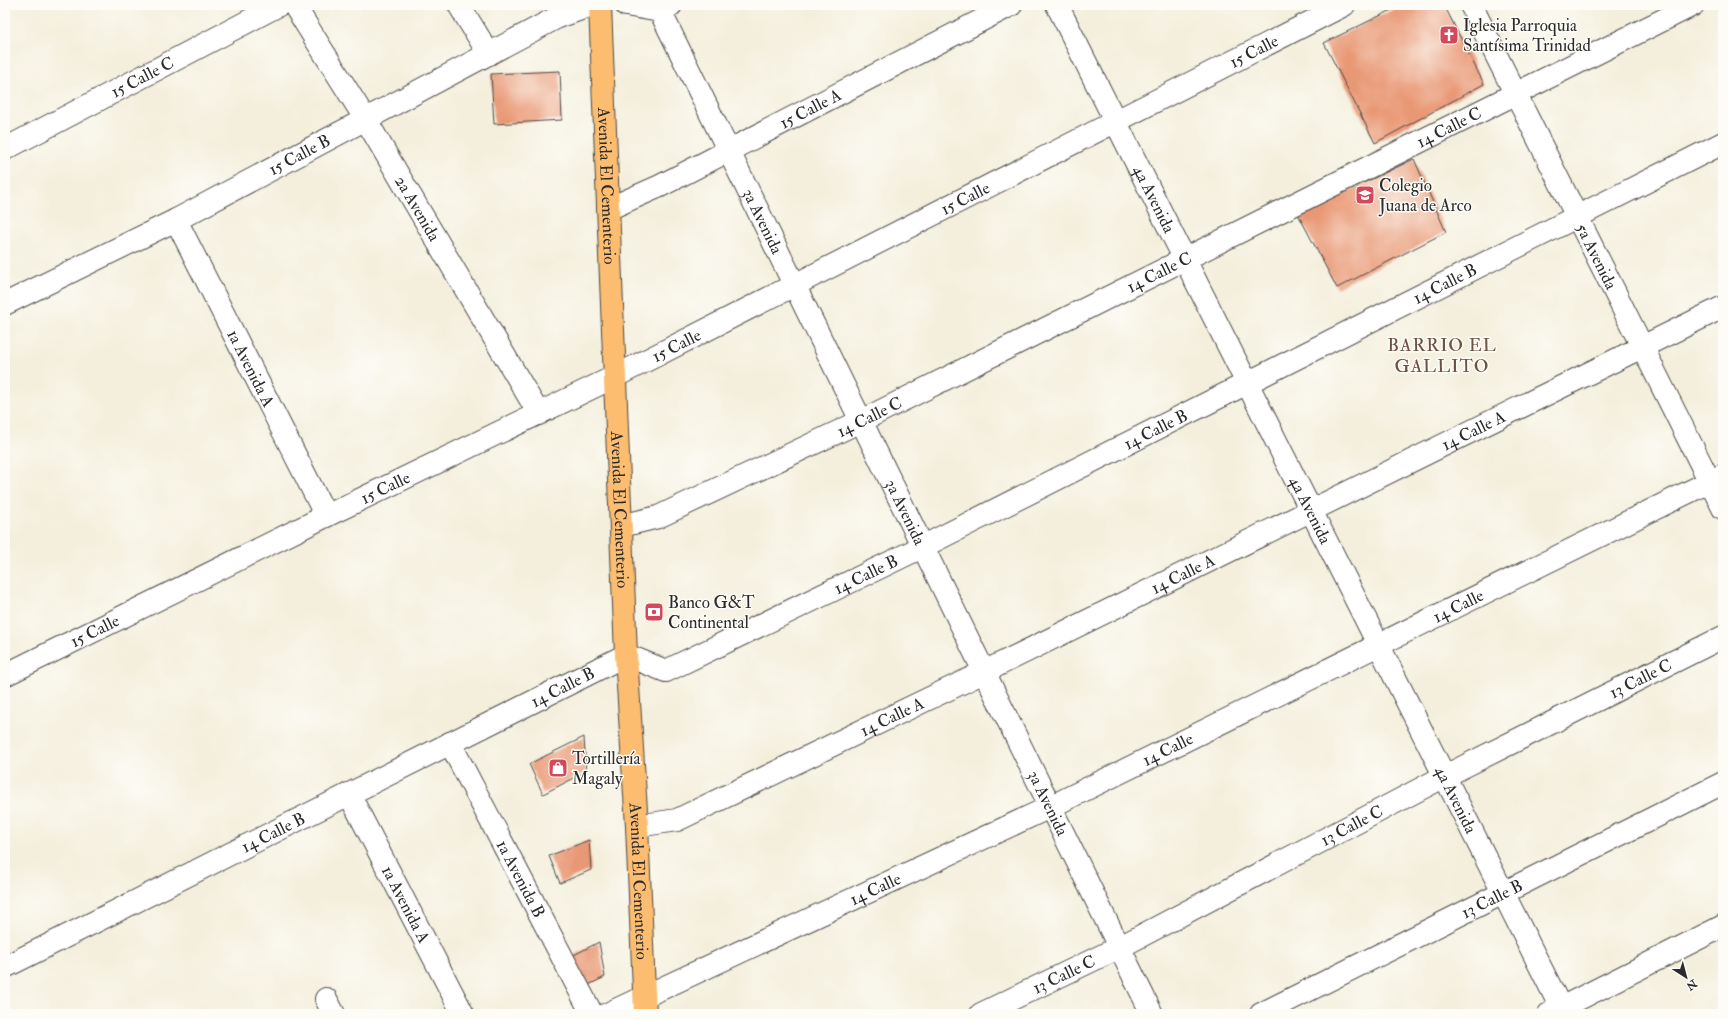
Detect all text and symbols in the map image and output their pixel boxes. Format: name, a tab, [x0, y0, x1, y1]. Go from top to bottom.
place label: Iglesia Parroquia Santísima Trinidad	[1463, 15, 1591, 56]
church icon: Iglesia Parroquia Santísima Trinidad	[1438, 24, 1460, 46]
street label: 15 Calle	[1226, 30, 1282, 73]
street label: 15 Calle C	[107, 52, 178, 103]
street label: 15 Calle A	[776, 84, 845, 134]
street label: 14 Calle C	[1413, 102, 1485, 153]
street label: Avenida El Cementerio	[593, 106, 620, 265]
street label: 15 Calle B	[265, 130, 334, 180]
street label: 4a Avenida	[1128, 162, 1180, 237]
street label: 2a Avenida	[390, 172, 445, 246]
place label: Colegio Juana de Arco	[1378, 175, 1472, 217]
street label: 15 Calle	[937, 177, 993, 220]
school or university icon: Colegio Juana de Arco	[1354, 184, 1376, 206]
street label: 3a Avenida	[738, 185, 788, 258]
street label: 5a Avenida	[1571, 220, 1622, 294]
street label: 14 Calle C	[1123, 247, 1195, 297]
street label: 14 Calle B	[1410, 259, 1480, 309]
street label: 15 Calle	[649, 324, 705, 367]
street label: 1a Avenida A	[222, 326, 279, 411]
district label: BARRIO EL GALLITO	[1387, 334, 1497, 378]
street label: 14 Calle C	[834, 392, 906, 442]
street label: 14 Calle B	[1120, 405, 1191, 455]
street label: 14 Calle A	[1438, 406, 1509, 455]
street label: Avenida El Cementerio	[606, 430, 633, 589]
street label: 15 Calle	[357, 467, 414, 509]
street label: 4a Avenida	[1284, 473, 1336, 548]
street label: 3a Avenida	[880, 476, 931, 549]
street label: 14 Calle B	[830, 550, 901, 599]
street label: 14 Calle A	[1148, 550, 1218, 599]
street label: 14 Calle	[1429, 585, 1487, 627]
place label: Banco G&T Continental	[668, 592, 755, 633]
bank icon: Banco G&T Continental	[643, 601, 665, 623]
street label: 15 Calle	[67, 610, 123, 652]
street label: 13 Calle C	[1606, 654, 1675, 703]
street label: 14 Calle B	[527, 663, 598, 712]
street label: 14 Calle A	[857, 692, 928, 741]
street label: 14 Calle	[1139, 728, 1197, 771]
place label: Tortillería Magaly	[572, 748, 642, 790]
shop icon: Tortillería Magaly	[547, 757, 569, 779]
street label: 4a Avenida	[1430, 762, 1482, 838]
street label: 3a Avenida	[1023, 767, 1073, 840]
street label: Avenida El Cementerio	[624, 801, 653, 960]
street label: 13 Calle C	[1317, 801, 1387, 851]
street label: 14 Calle B	[238, 808, 309, 858]
street label: 1a Avenida B	[492, 836, 550, 921]
street label: 1a Avenida A	[377, 862, 434, 947]
street label: 14 Calle	[846, 868, 904, 910]
street label: 13 Calle B	[1458, 875, 1526, 923]
street label: 13 Calle C	[1029, 950, 1099, 999]
north arrow	[1666, 957, 1706, 997]
text: N	[1683, 976, 1700, 994]

